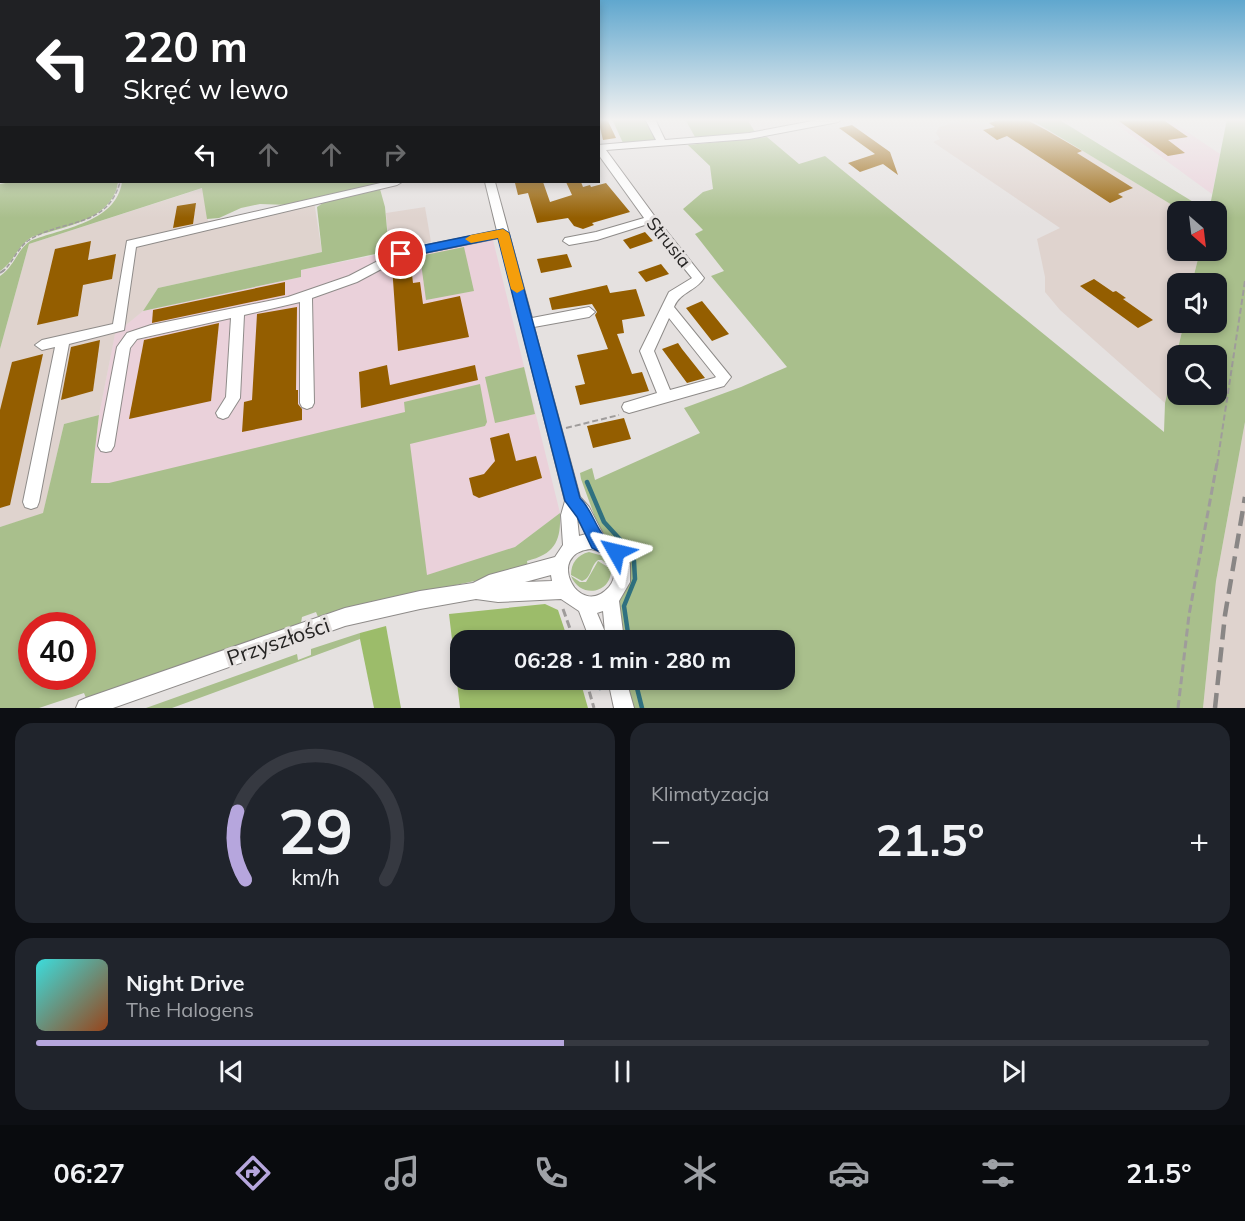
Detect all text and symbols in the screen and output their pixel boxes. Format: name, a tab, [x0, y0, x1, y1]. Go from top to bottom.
text: 220 m	[123, 20, 248, 73]
icon: left	[24, 24, 102, 102]
text: Skręć w lewo	[123, 72, 289, 106]
icon: left	[189, 138, 222, 171]
icon: ahead	[252, 138, 285, 171]
icon: ahead	[315, 138, 348, 171]
icon: right	[378, 138, 411, 171]
north arrow	[1167, 201, 1227, 261]
map controls	[1167, 201, 1227, 405]
street label: Strusia	[642, 212, 696, 272]
pin	[375, 228, 426, 279]
icon: arrive	[384, 237, 417, 270]
button: sound	[1167, 273, 1227, 333]
button: search	[1167, 345, 1227, 405]
position arrow	[584, 520, 648, 584]
street label: Przyszłości	[223, 611, 333, 671]
speed limit sign: 40	[18, 612, 96, 690]
text: 06:28 · 1 min · 280 m	[514, 646, 731, 674]
text: Klimatyzacja	[651, 781, 769, 806]
text: 29	[278, 791, 352, 870]
text: 21.5°	[875, 811, 985, 867]
text: −	[651, 819, 671, 860]
text: +	[1189, 819, 1209, 860]
text: km/h	[291, 863, 339, 890]
text: Night Drive	[126, 969, 245, 997]
text: The Halogens	[126, 997, 254, 1022]
icon: previous	[215, 1055, 248, 1088]
icon: pause	[606, 1055, 639, 1088]
icon: next	[997, 1055, 1030, 1088]
icon: directions	[232, 1152, 274, 1194]
icon: music	[381, 1152, 423, 1194]
icon: phone	[530, 1152, 572, 1194]
icon: climate	[679, 1152, 721, 1194]
icon: car	[828, 1152, 870, 1194]
icon: filters	[977, 1152, 1019, 1194]
text: 06:27	[53, 1156, 125, 1190]
text: 21.5°	[1126, 1156, 1191, 1190]

